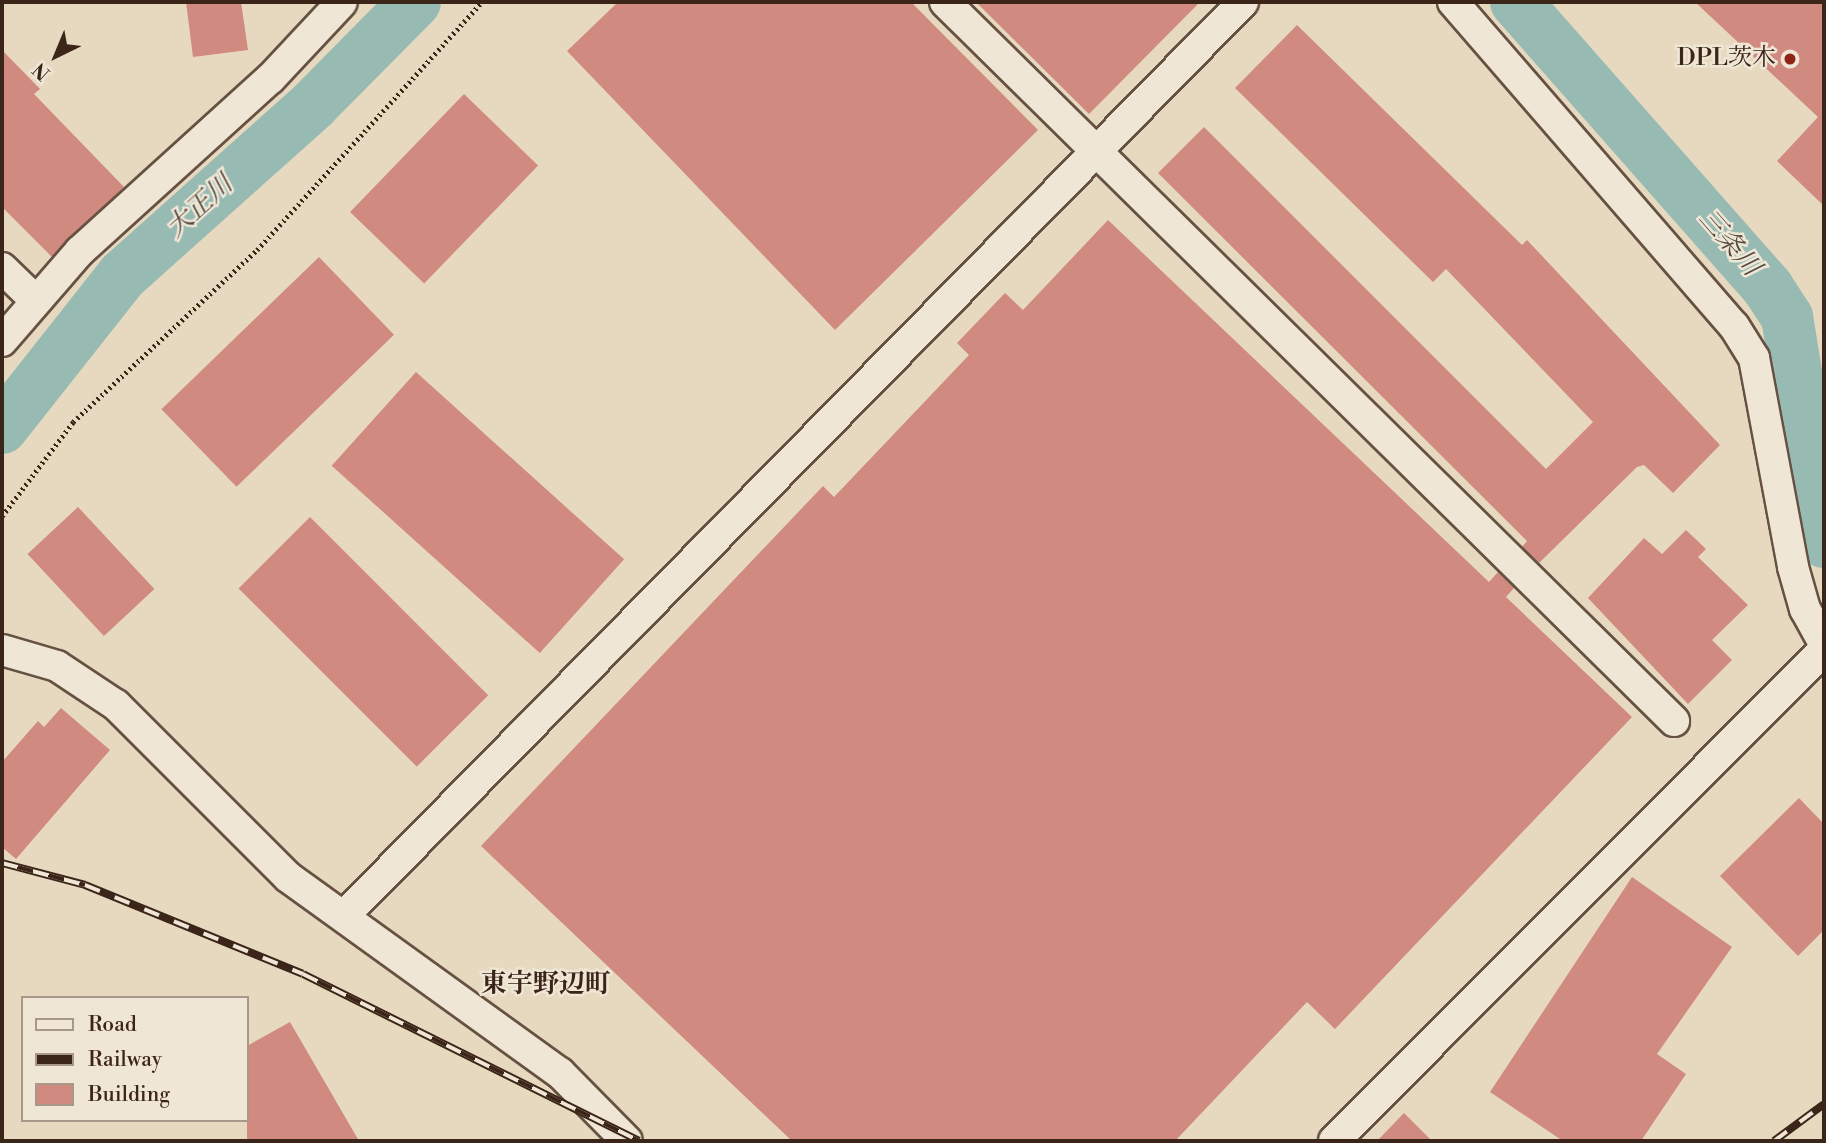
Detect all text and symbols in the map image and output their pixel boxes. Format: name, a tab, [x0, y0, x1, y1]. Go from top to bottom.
north arrow	[21, 21, 91, 91]
place label: DPL茨木	[1677, 45, 1776, 73]
marker: DPL茨木	[1782, 51, 1798, 67]
text: N	[28, 57, 55, 85]
water label: 大正川	[161, 169, 239, 245]
water label: 三条川	[1692, 203, 1766, 283]
district label: 東宇野辺町	[481, 969, 611, 1001]
legend	[21, 996, 248, 1122]
text: Road	[88, 1012, 137, 1038]
text: Railway	[88, 1047, 162, 1073]
text: Building	[88, 1082, 170, 1108]

